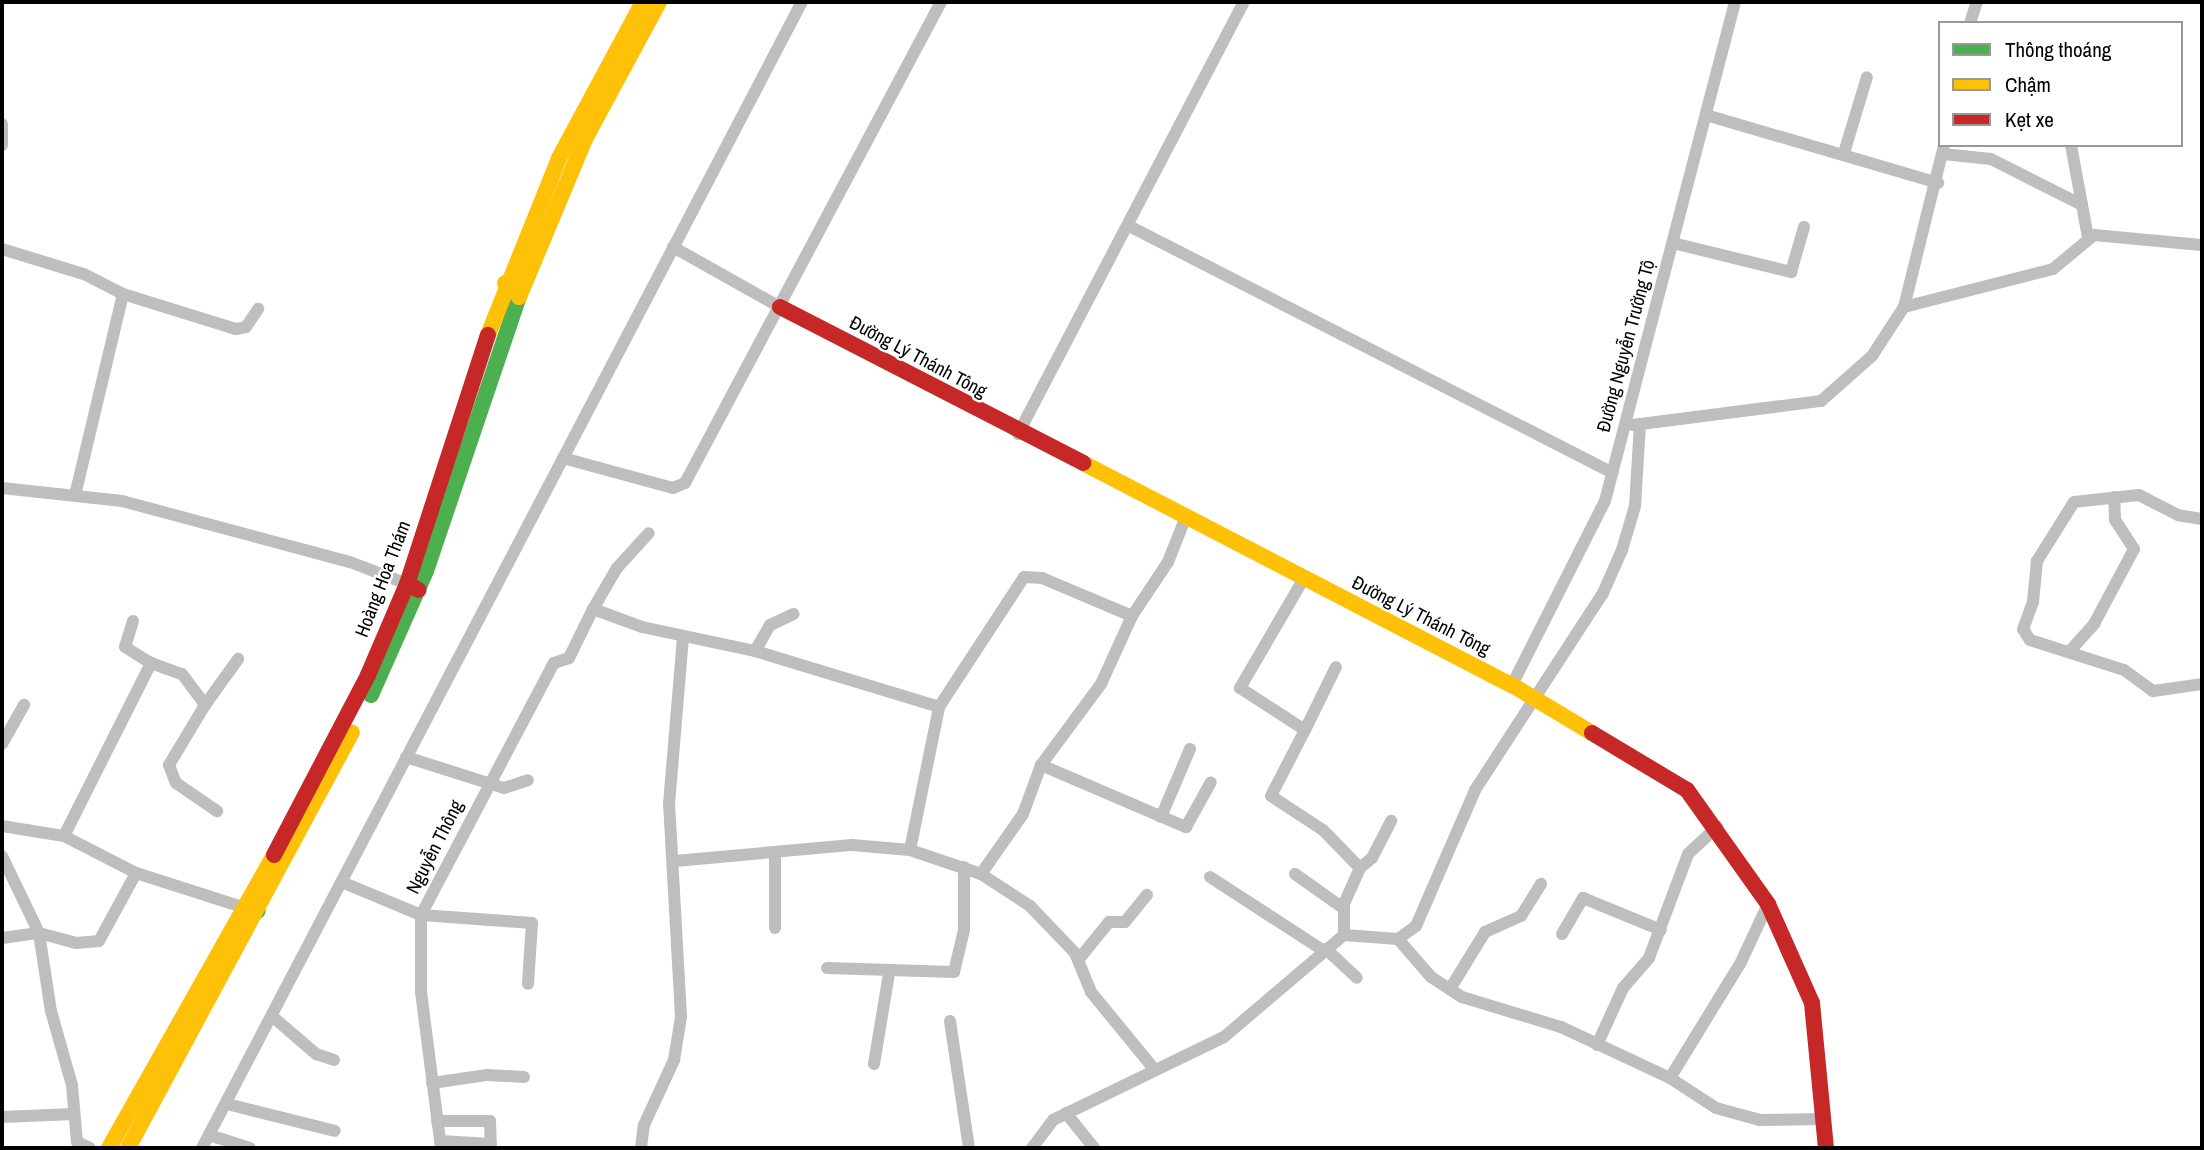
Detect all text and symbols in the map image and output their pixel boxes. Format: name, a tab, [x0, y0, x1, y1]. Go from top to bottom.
legend	[1938, 21, 2183, 147]
text: Thông thoáng	[2005, 35, 2111, 64]
text: Chậm	[2005, 70, 2051, 99]
text: Kẹt xe	[2005, 105, 2054, 134]
street label: Đường Nguyễn Trường Tộ	[1592, 257, 1660, 435]
street label: Đường Lý Thánh Tông	[845, 311, 991, 403]
street label: Hoàng Hoa Thám	[350, 518, 416, 640]
street label: Đường Lý Thánh Tông	[1348, 571, 1494, 661]
street label: Nguyễn Thông	[402, 796, 468, 898]

